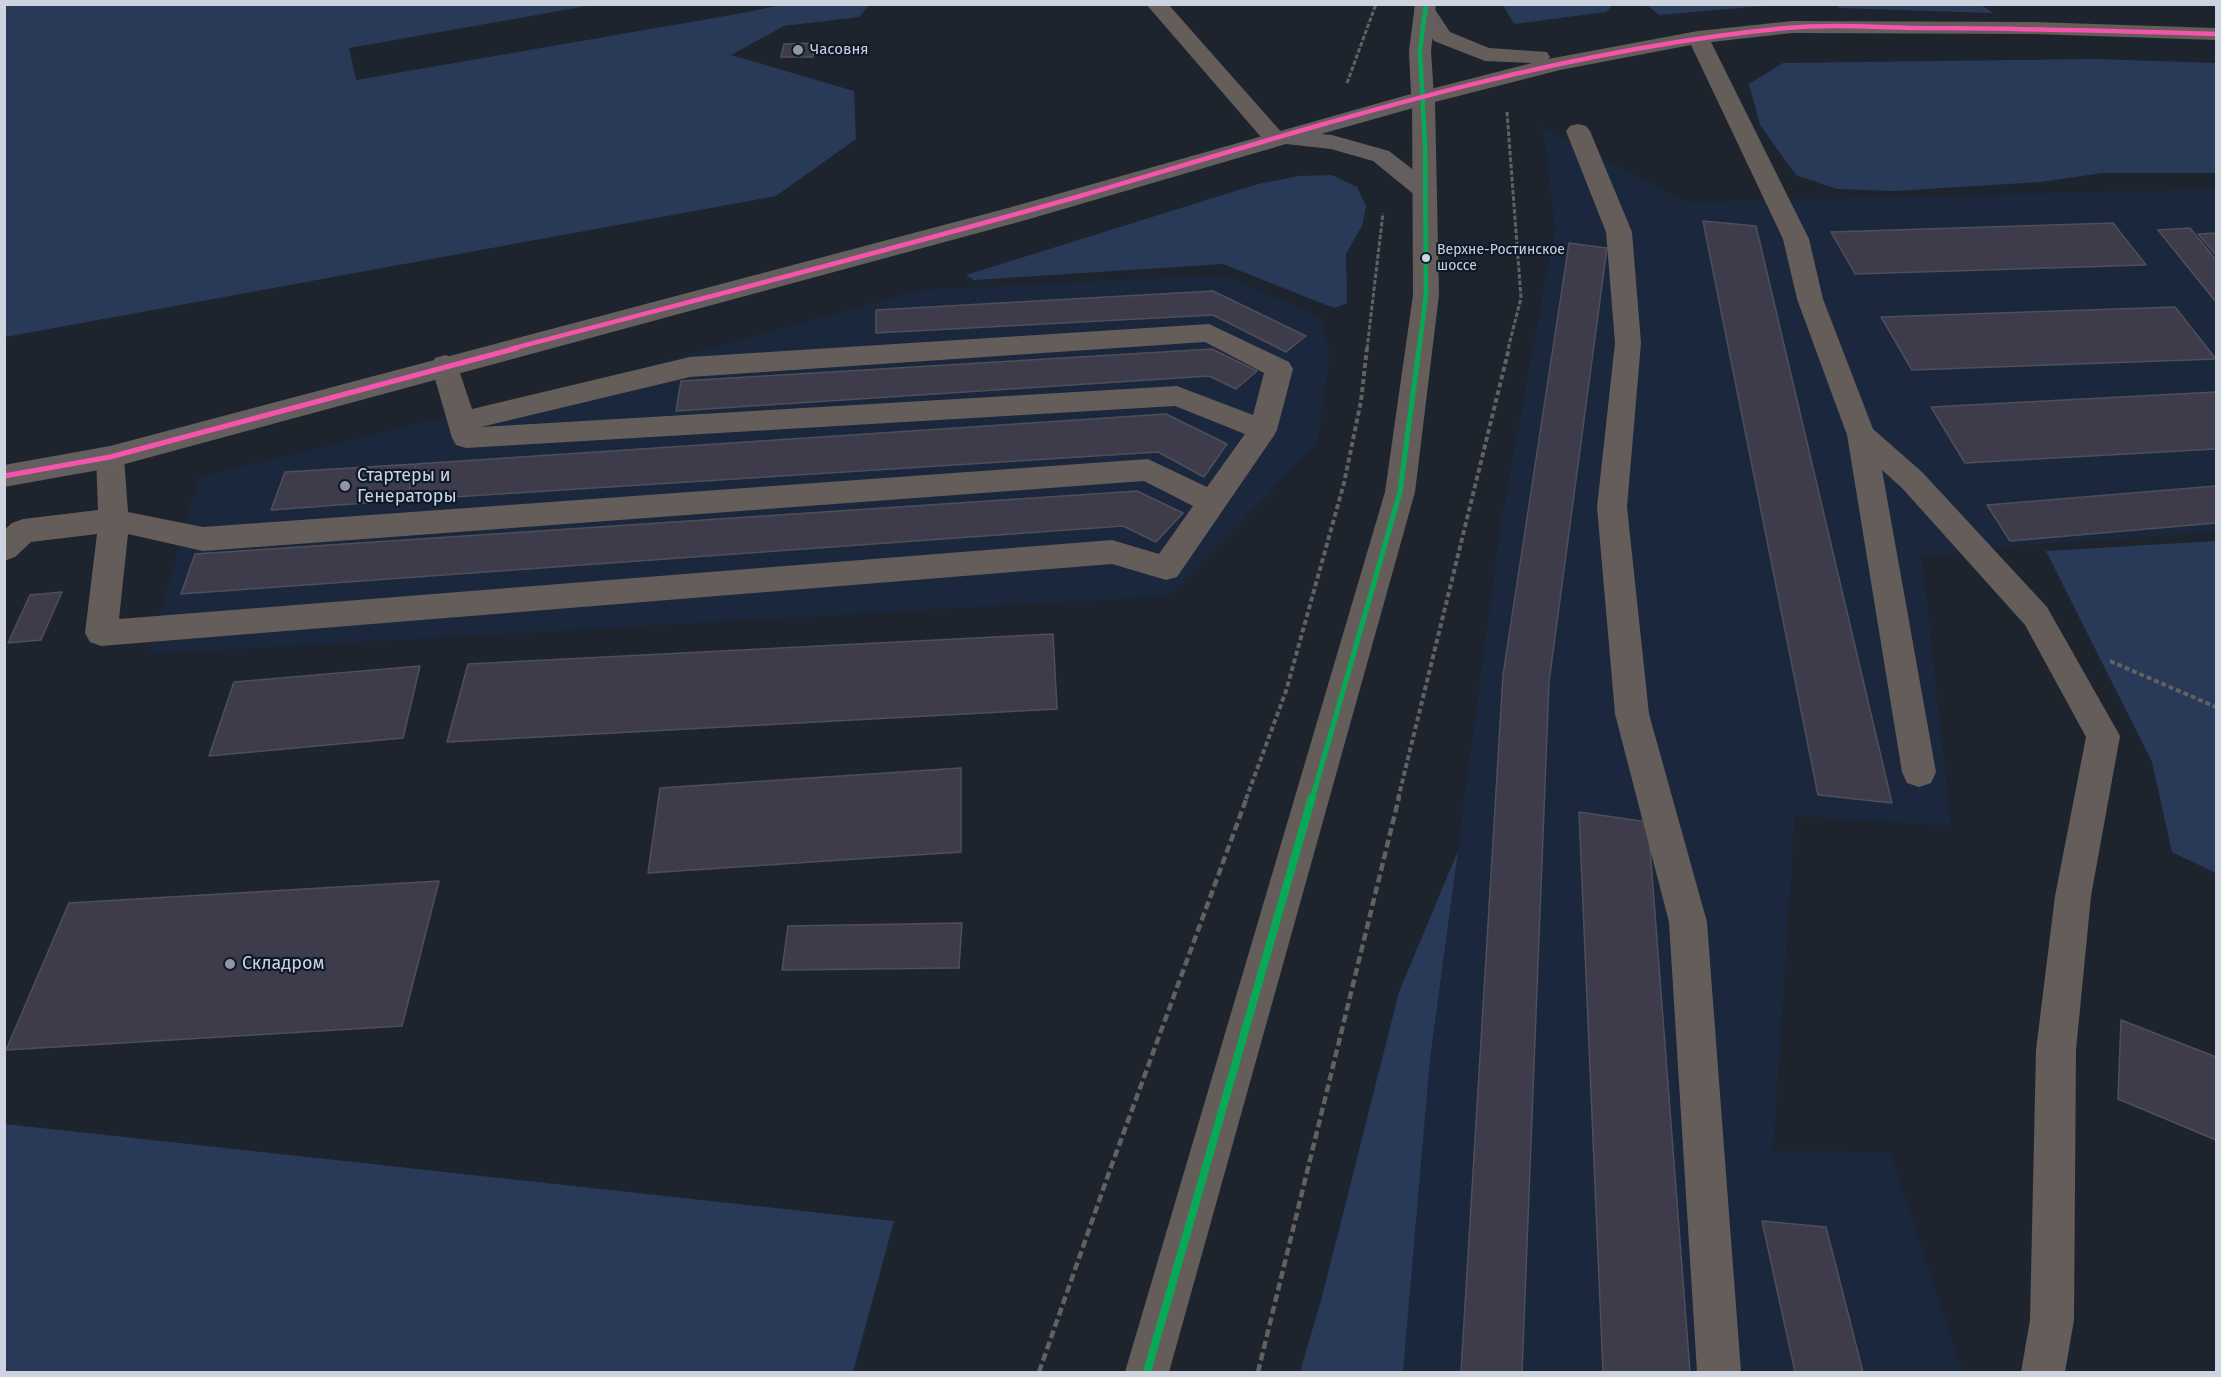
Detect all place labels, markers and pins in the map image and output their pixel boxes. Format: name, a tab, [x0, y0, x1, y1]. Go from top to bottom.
place label: Часовня	[810, 41, 869, 59]
marker: Часовня	[791, 43, 805, 57]
place label: Верхне-Ростинское шоссе	[1437, 242, 1565, 274]
marker: Верхне-Ростинское шоссе	[1420, 252, 1432, 264]
place label: Стартеры и Генераторы	[357, 465, 457, 508]
marker: Стартеры и Генераторы	[338, 479, 352, 493]
place label: Складром	[242, 953, 325, 975]
marker: Складром	[223, 957, 237, 971]

